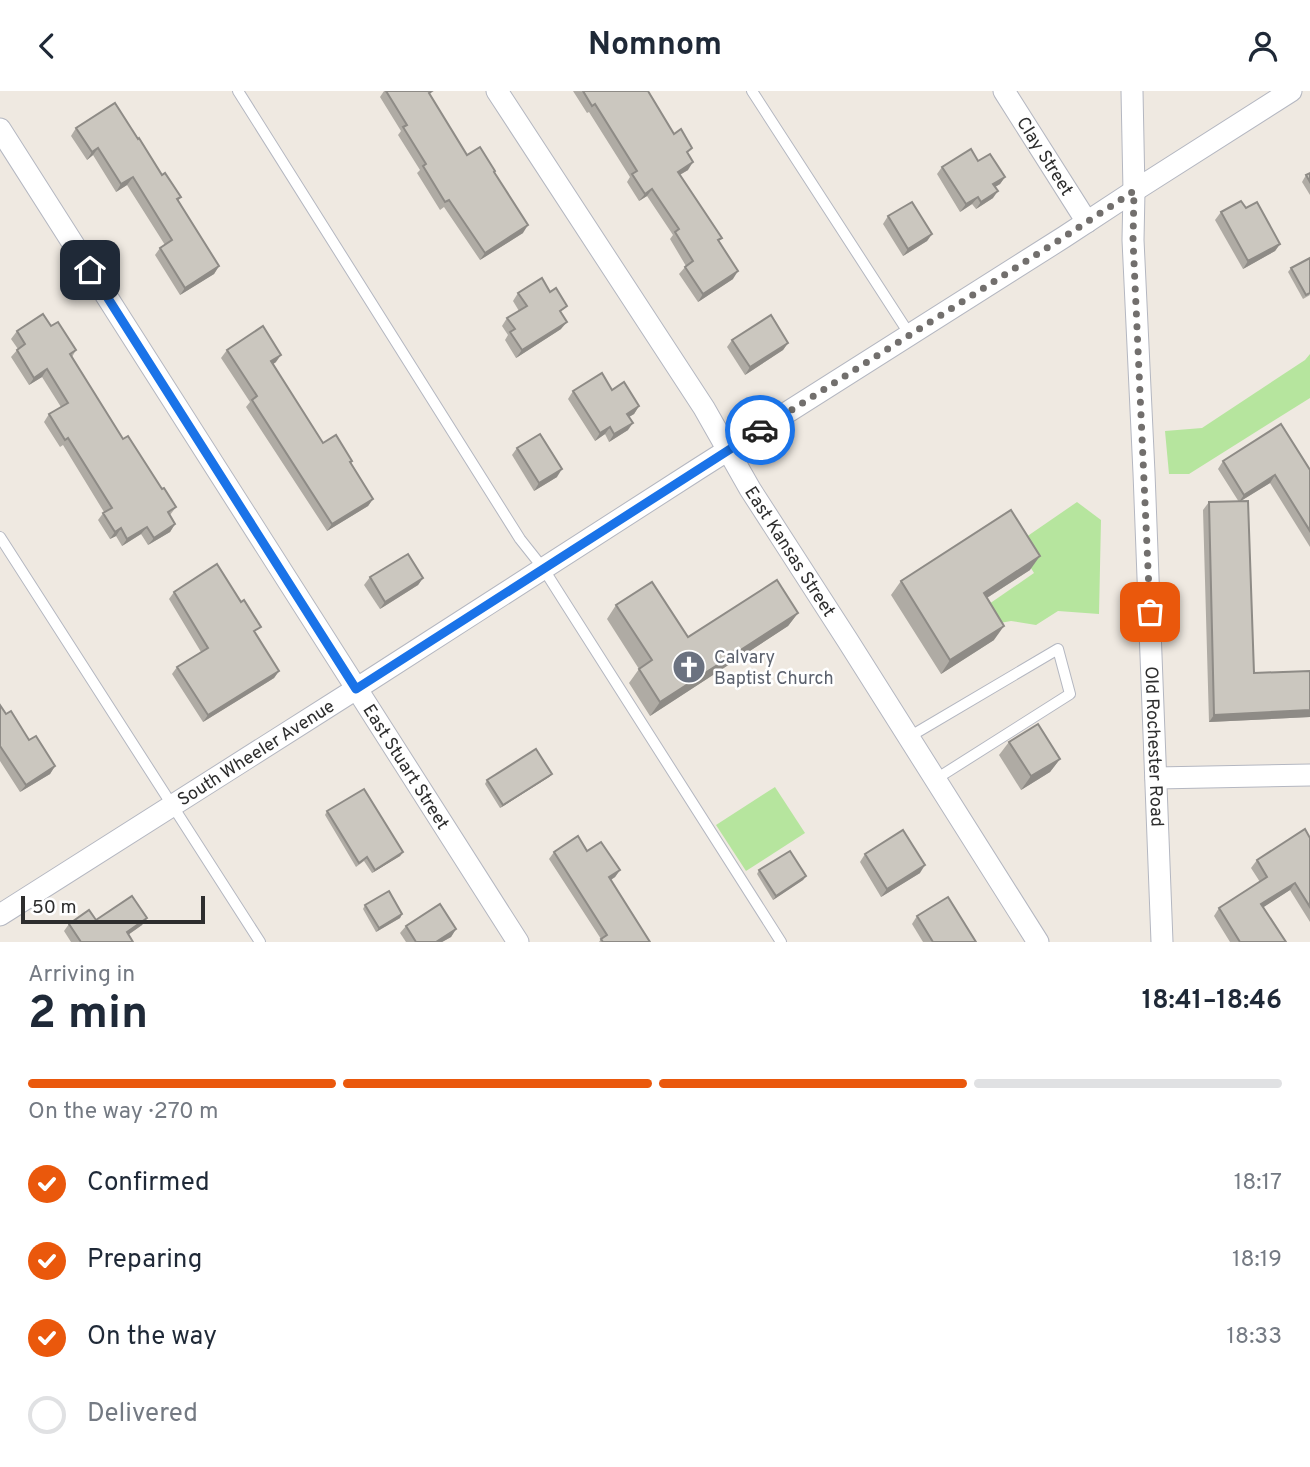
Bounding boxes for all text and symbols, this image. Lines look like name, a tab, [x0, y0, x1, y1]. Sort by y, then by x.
text: Nomnom	[588, 26, 722, 66]
icon: back	[28, 27, 66, 65]
icon: person	[1244, 27, 1282, 65]
street label: Clay Street	[1010, 113, 1078, 201]
pin	[60, 240, 120, 300]
icon: home	[71, 251, 109, 289]
courier	[725, 395, 795, 465]
icon: car	[741, 411, 779, 449]
street label: East Kansas Street	[738, 483, 840, 622]
pin	[1120, 582, 1180, 642]
icon: bag	[1131, 593, 1169, 631]
place label: Calvary Baptist Church	[714, 647, 834, 691]
church icon: Calvary Baptist Church	[670, 648, 708, 686]
street label: Old Rochester Road	[1138, 666, 1168, 827]
street label: South Wheeler Avenue	[174, 695, 339, 812]
street label: East Stuart Street	[356, 700, 453, 834]
scale bar	[21, 893, 205, 925]
text: 50 m	[32, 896, 77, 920]
text: Arriving in	[28, 961, 135, 990]
text: 18:41–18:46	[1142, 985, 1282, 1018]
text: 2 min	[28, 986, 148, 1045]
text: On the way · 270 m	[28, 1098, 219, 1127]
icon: check	[28, 1165, 66, 1203]
text: Confirmed	[87, 1167, 210, 1200]
text: 18:17	[1234, 1169, 1282, 1198]
icon: check	[28, 1242, 66, 1280]
text: Preparing	[87, 1244, 202, 1277]
text: 18:19	[1232, 1246, 1282, 1275]
icon: check	[28, 1319, 66, 1357]
text: On the way	[87, 1321, 217, 1354]
text: 18:33	[1227, 1323, 1282, 1352]
text: Delivered	[87, 1398, 198, 1431]

